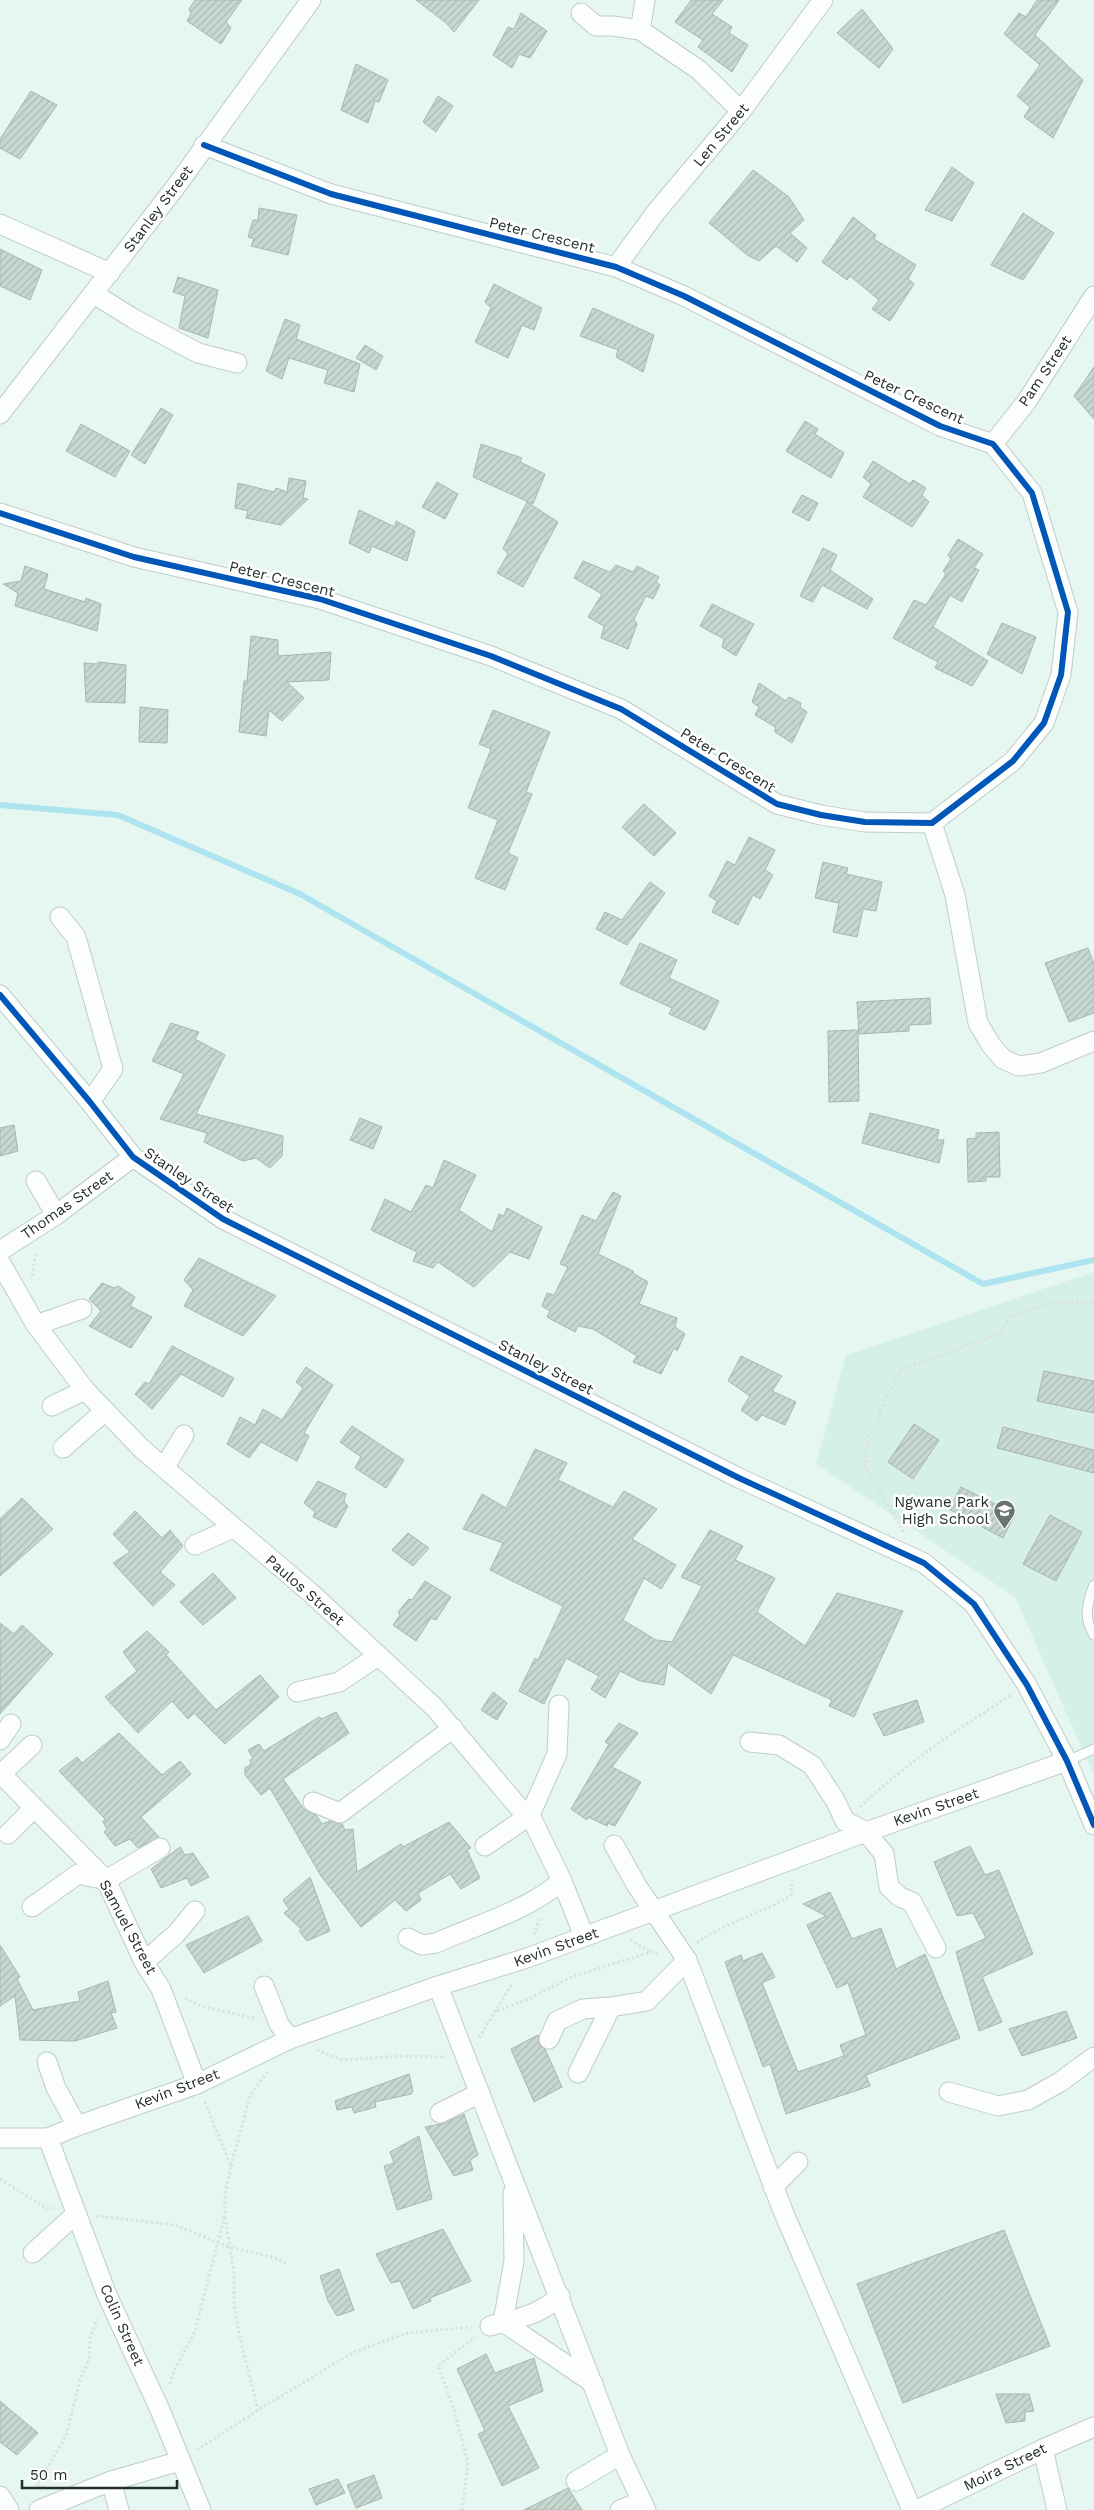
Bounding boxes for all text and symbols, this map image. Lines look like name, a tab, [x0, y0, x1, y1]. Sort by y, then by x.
street label: Len Street	[689, 99, 753, 170]
street label: Stanley Street	[119, 161, 197, 256]
street label: Peter Crescent	[487, 213, 598, 257]
street label: Pam Street	[1015, 331, 1076, 410]
street label: Peter Crescent	[861, 366, 968, 428]
street label: Peter Crescent	[227, 557, 338, 601]
street label: Peter Crescent	[677, 724, 779, 797]
street label: Stanley Street	[141, 1143, 238, 1217]
street label: Thomas Street	[18, 1166, 117, 1243]
street label: Stanley Street	[495, 1335, 597, 1399]
place label: Ngwane Park High School	[894, 1493, 989, 1528]
school or university icon: Ngwane Park High School	[993, 1499, 1017, 1530]
street label: Paulos Street	[262, 1551, 349, 1630]
street label: Kevin Street	[891, 1784, 982, 1830]
street label: Samuel Street	[96, 1877, 161, 1978]
street label: Kevin Street	[511, 1923, 602, 1971]
street label: Kevin Street	[132, 2064, 222, 2113]
street label: Colin Street	[96, 2281, 148, 2369]
street label: Moira Street	[961, 2439, 1050, 2495]
scale bar	[22, 2458, 178, 2490]
text: 50 m	[30, 2466, 67, 2484]

